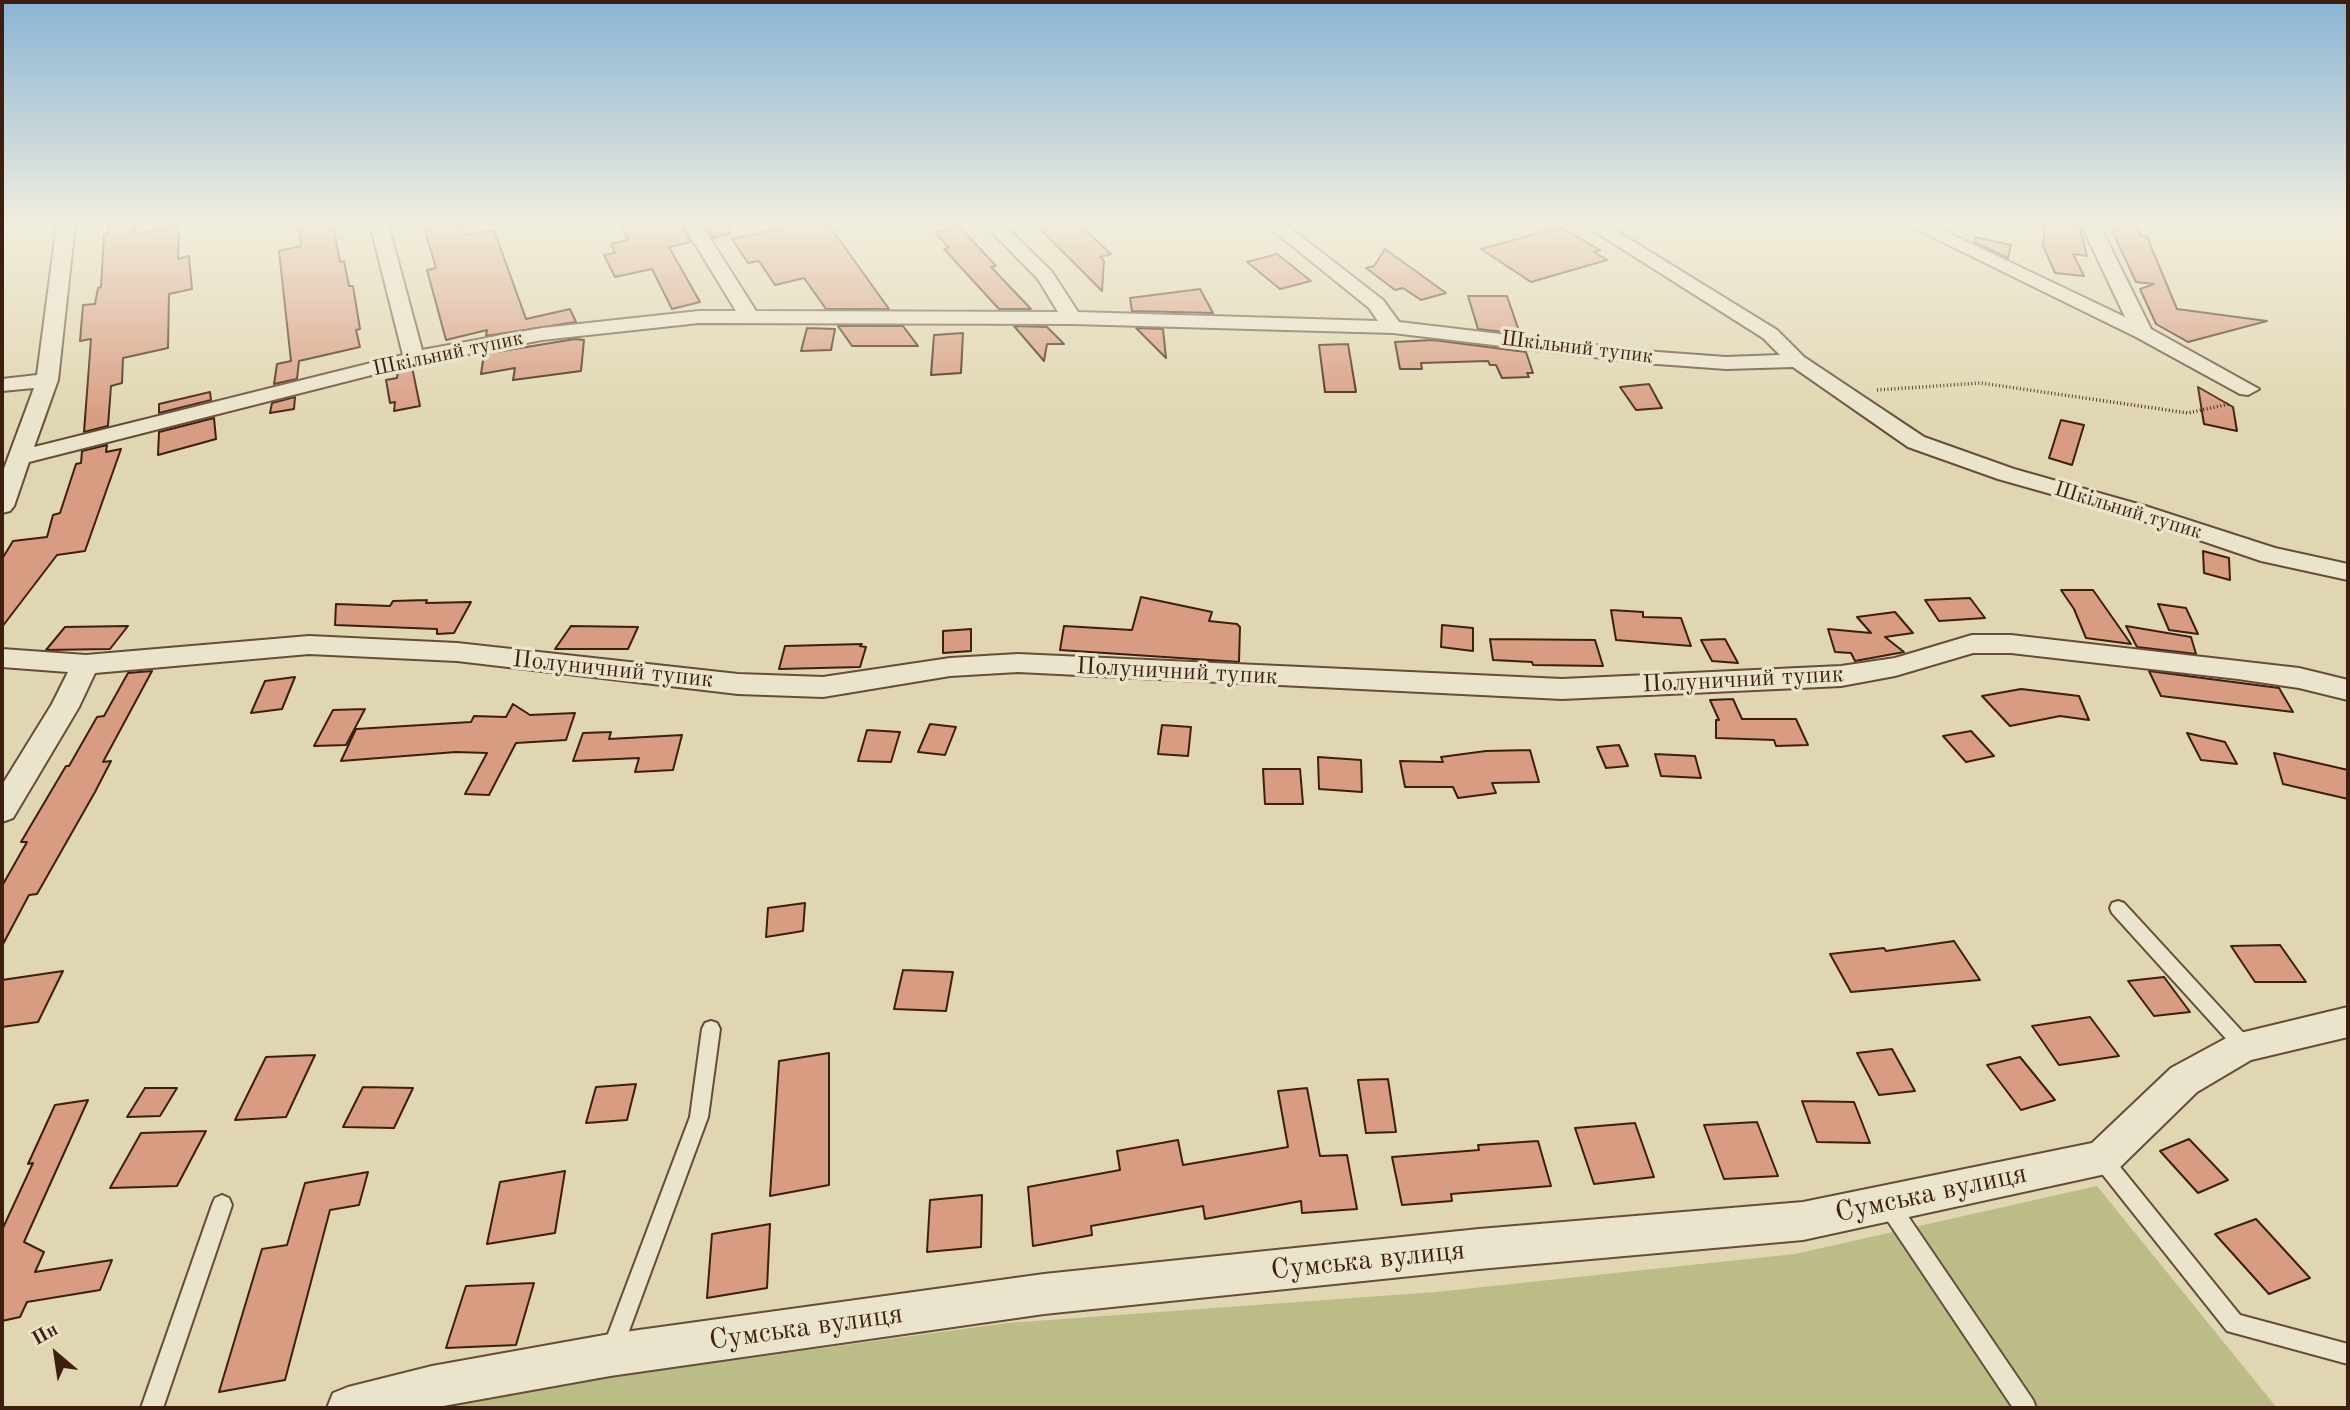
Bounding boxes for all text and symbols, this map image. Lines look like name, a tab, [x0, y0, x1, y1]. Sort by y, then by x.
street label: Шкільний тупик	[371, 326, 525, 382]
street label: Шкільний тупик	[1500, 326, 1654, 370]
street label: Шкільний тупик	[2051, 477, 2205, 545]
street label: Полуничний тупик	[511, 645, 715, 695]
street label: Полуничний тупик	[1076, 652, 1278, 692]
street label: Полуничний тупик	[1642, 660, 1844, 700]
street label: Сумська вулиця	[1832, 1157, 2030, 1231]
street label: Сумська вулиця	[1269, 1234, 1467, 1288]
street label: Сумська вулиця	[707, 1298, 905, 1358]
north arrow	[21, 1319, 91, 1389]
text: Пн	[30, 1321, 62, 1350]

